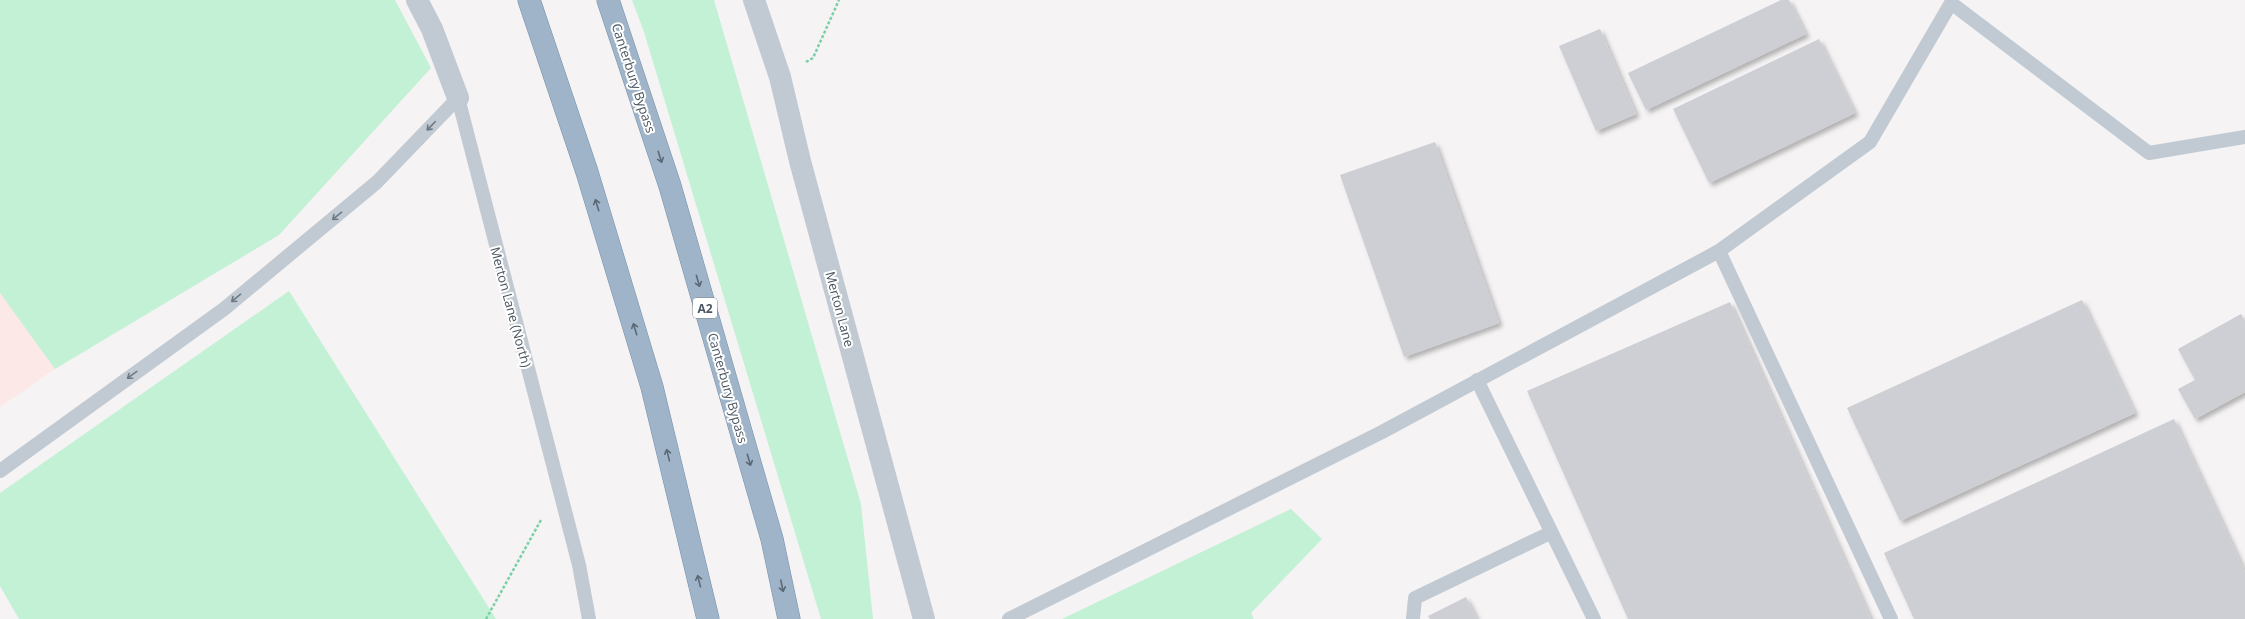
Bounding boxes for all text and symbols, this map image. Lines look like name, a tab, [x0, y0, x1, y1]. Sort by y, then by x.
street label: Canterbury Bypass	[608, 21, 660, 135]
one-way arrow	[426, 121, 436, 131]
one-way arrow	[657, 150, 665, 162]
one-way arrow	[593, 199, 600, 212]
one-way arrow	[331, 211, 342, 220]
street label: Merton Lane (North)	[486, 245, 536, 369]
street label: Merton Lane	[821, 269, 859, 349]
one-way arrow	[695, 274, 702, 287]
one-way arrow	[231, 294, 242, 303]
road number: A2	[693, 298, 717, 318]
one-way arrow	[631, 323, 638, 336]
street label: Canterbury Bypass	[704, 331, 752, 445]
one-way arrow	[126, 371, 137, 380]
one-way arrow	[664, 449, 672, 462]
one-way arrow	[746, 453, 753, 466]
one-way arrow	[695, 575, 702, 588]
one-way arrow	[778, 579, 786, 592]

